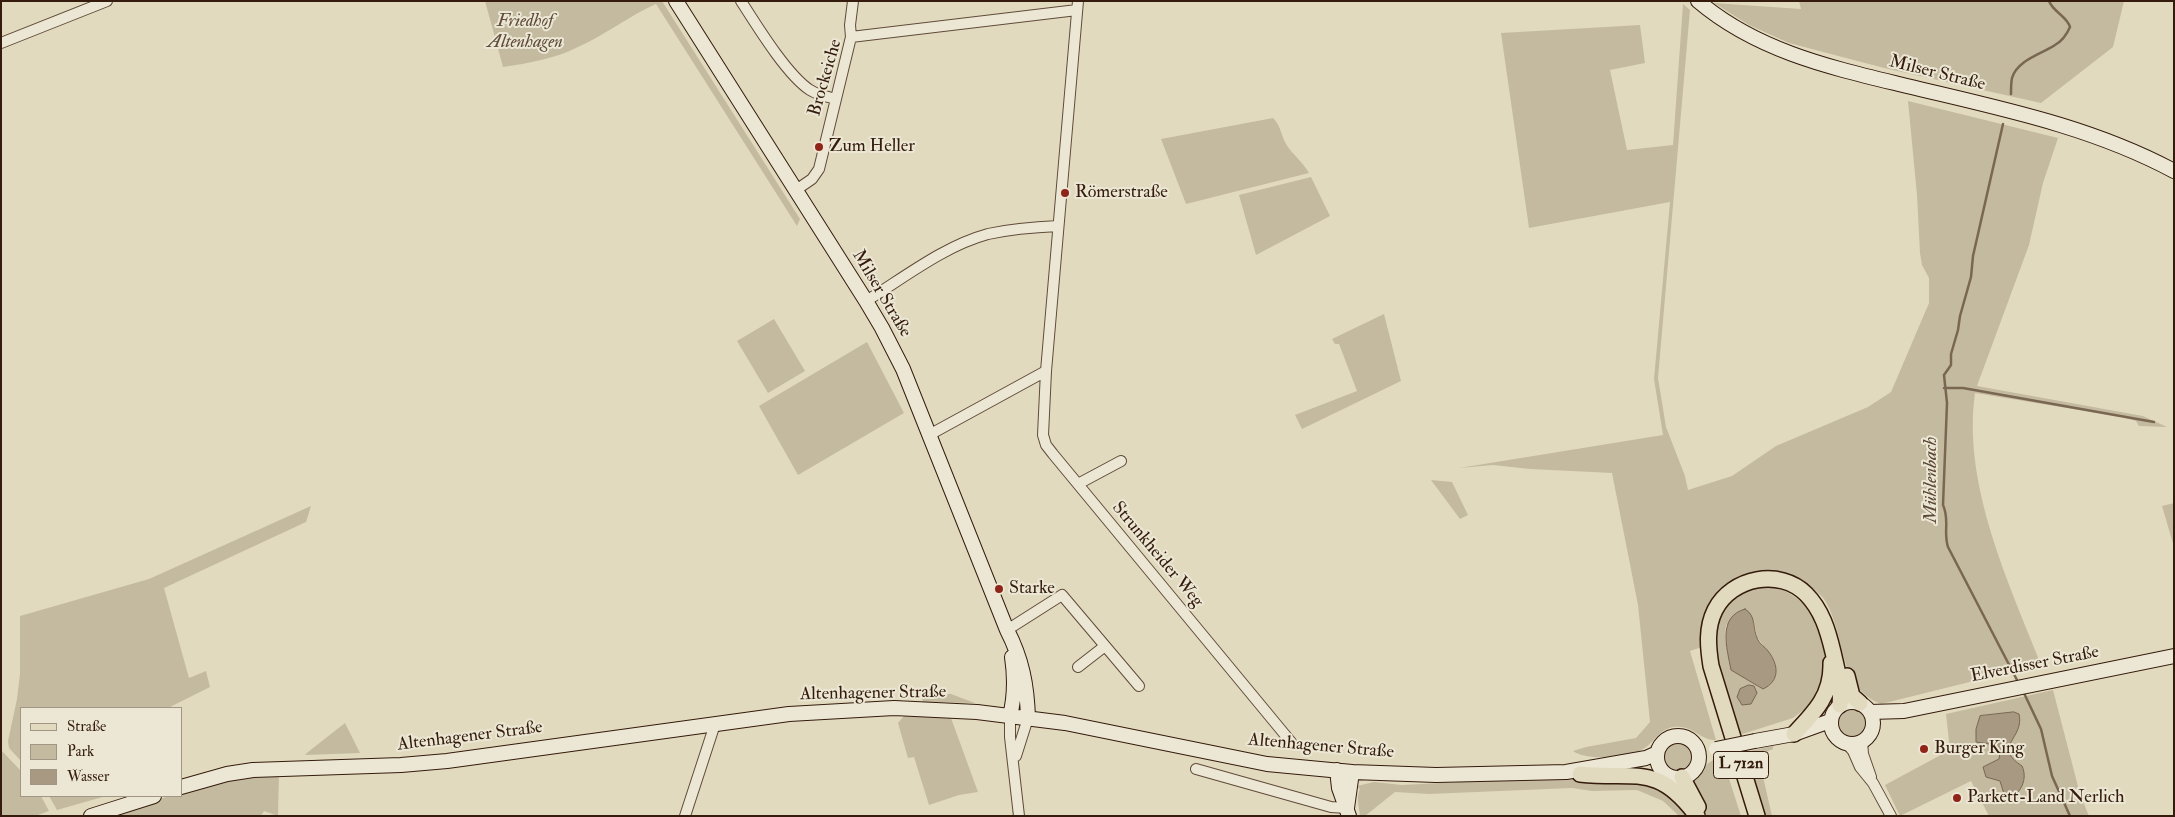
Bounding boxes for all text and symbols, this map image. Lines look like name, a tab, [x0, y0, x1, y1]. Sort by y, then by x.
park label: Friedhof Altenhagen	[487, 11, 563, 54]
street label: Brockeiche	[805, 37, 847, 119]
street label: Milser Straße	[1887, 52, 1987, 96]
place label: Zum Heller	[829, 136, 915, 158]
marker: Zum Heller	[813, 141, 825, 153]
place label: Römerstraße	[1075, 182, 1168, 204]
marker: Römerstraße	[1059, 187, 1071, 199]
street label: Milser Straße	[846, 246, 916, 342]
water label: Mühlenbach	[1921, 437, 1943, 523]
street label: Strunkheider Weg	[1107, 498, 1207, 612]
place label: Starke	[1009, 578, 1055, 600]
marker: Starke	[993, 583, 1005, 595]
street label: Elverdisser Straße	[1969, 642, 2101, 688]
street label: Altenhagener Straße	[800, 682, 946, 706]
legend	[20, 707, 182, 797]
text: Straße	[67, 717, 106, 736]
street label: Altenhagener Straße	[396, 717, 544, 757]
street label: Altenhagener Straße	[1247, 730, 1395, 764]
place label: Burger King	[1934, 738, 2024, 760]
text: Park	[67, 742, 94, 761]
marker: Burger King	[1918, 743, 1930, 755]
road number: L 712n	[1714, 752, 1768, 778]
text: Wasser	[67, 767, 109, 786]
place label: Parkett-Land Nerlich	[1967, 787, 2125, 809]
marker: Parkett-Land Nerlich	[1951, 792, 1963, 804]

